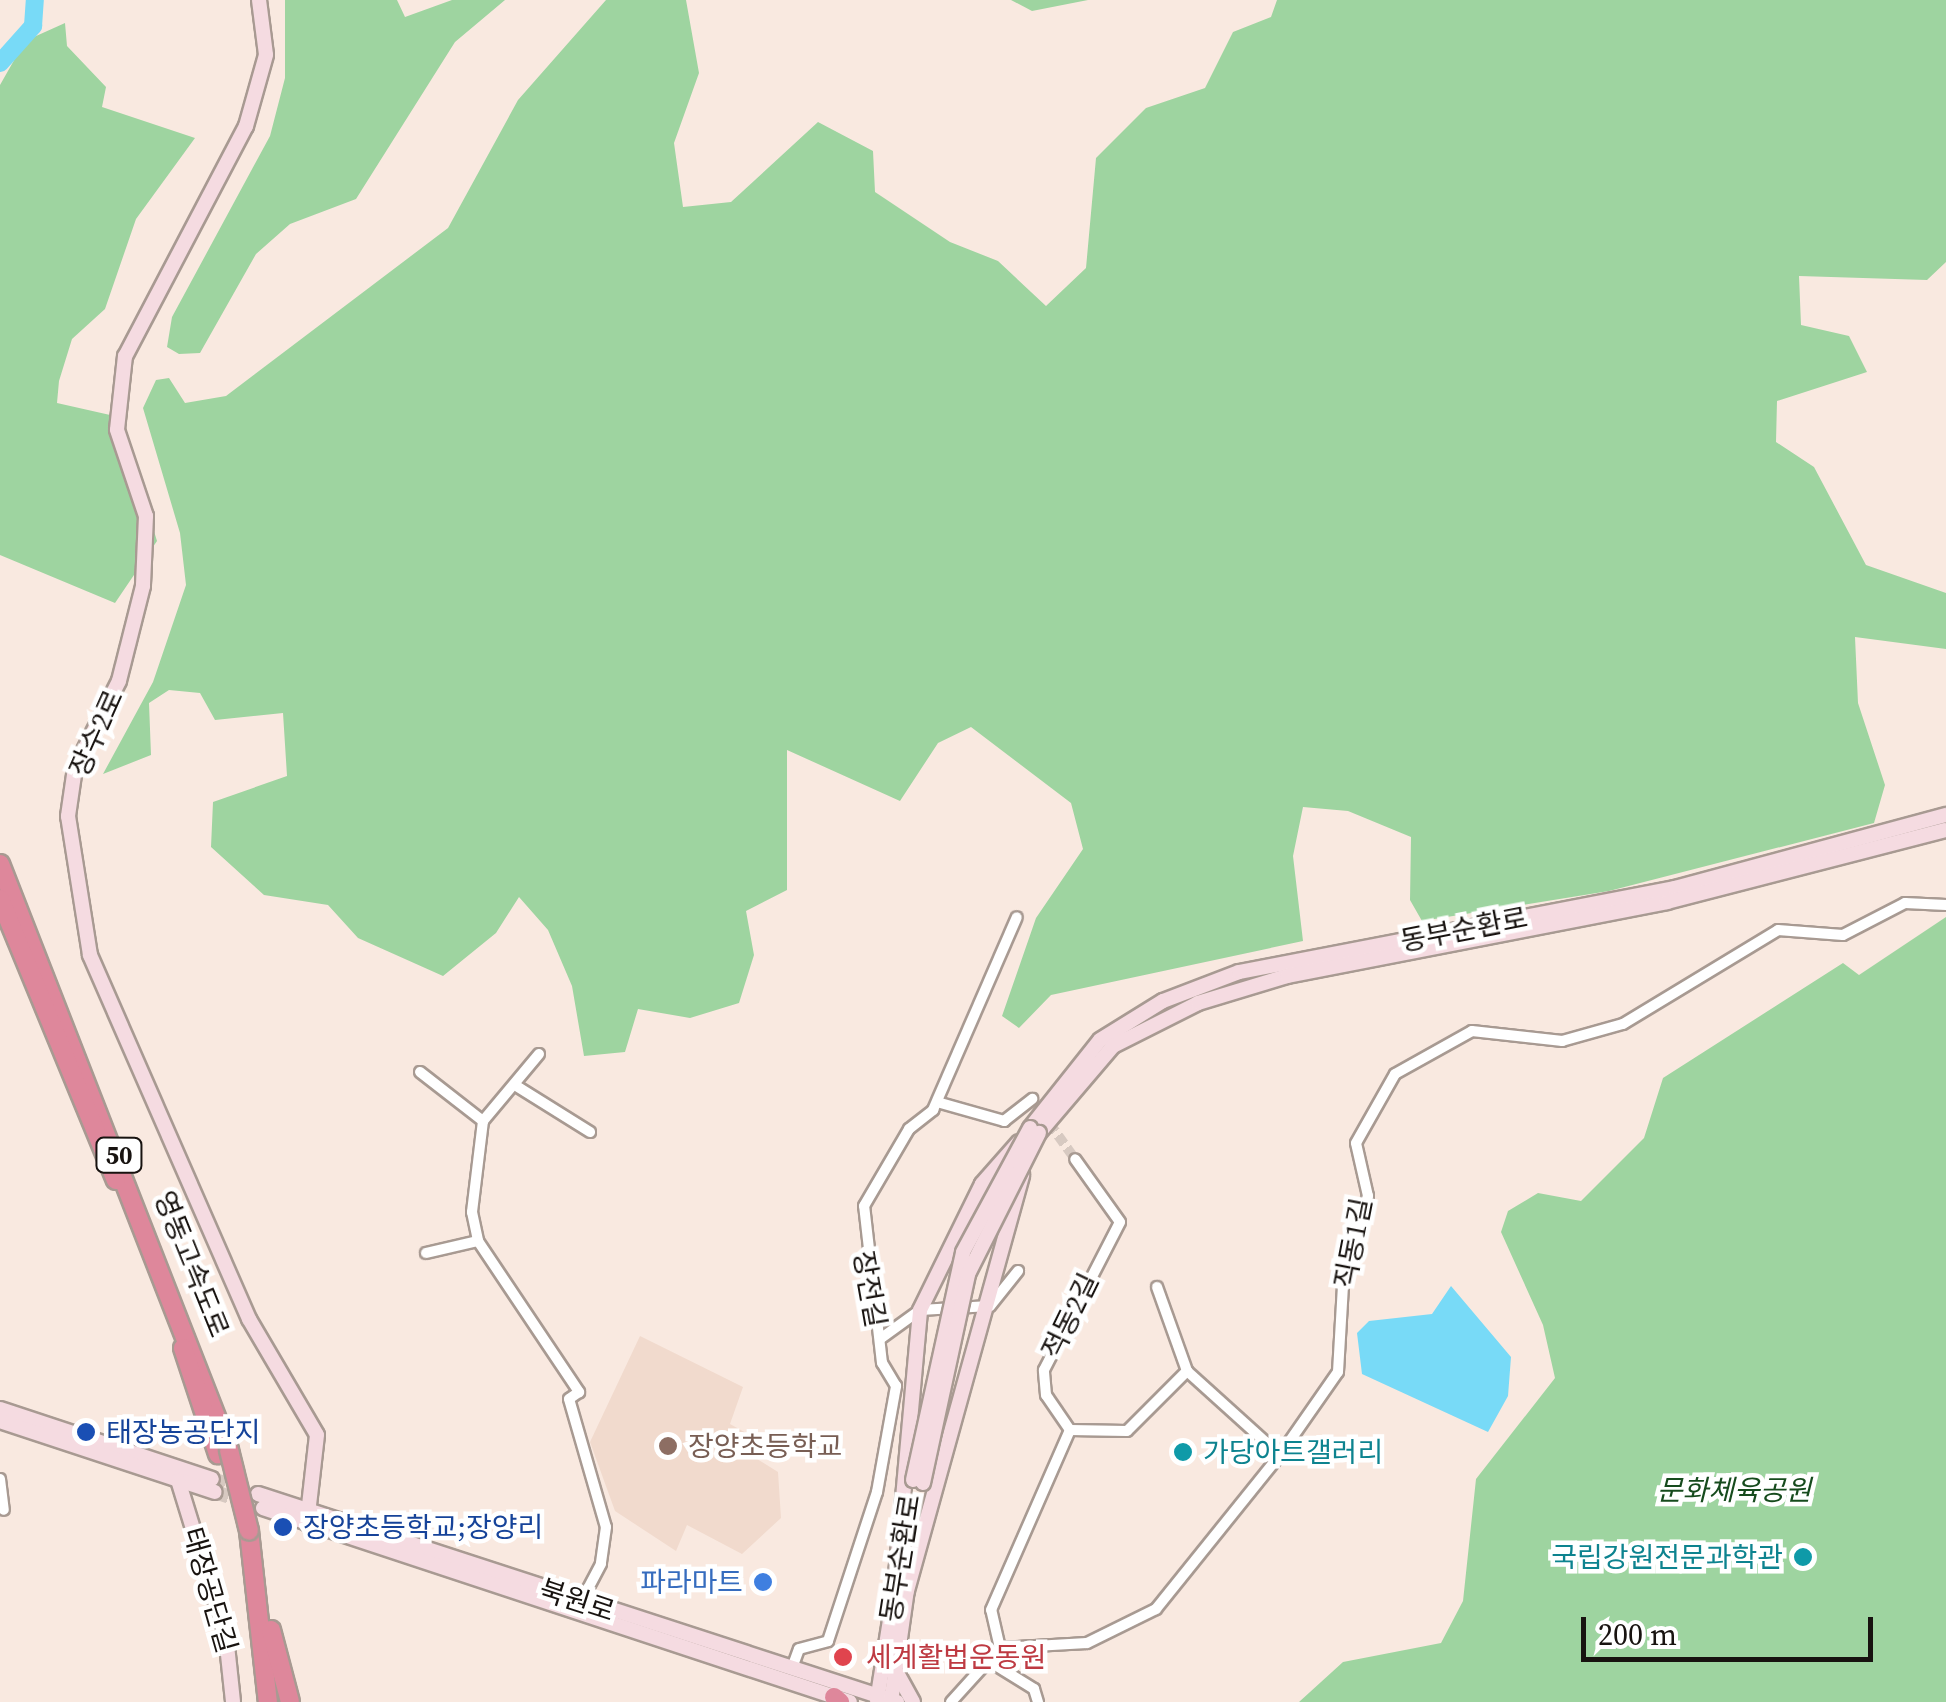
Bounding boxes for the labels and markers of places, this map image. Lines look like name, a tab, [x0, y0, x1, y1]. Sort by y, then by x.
place label: 태장농공단지	[106, 1415, 261, 1449]
marker: 태장농공단지	[75, 1421, 97, 1443]
place label: 장양초등학교	[688, 1429, 843, 1463]
marker: 장양초등학교	[657, 1435, 679, 1457]
place label: 가당아트갤러리	[1203, 1435, 1383, 1469]
marker: 가당아트갤러리	[1172, 1441, 1194, 1463]
place label: 장양초등학교;장양리	[303, 1510, 543, 1544]
marker: 장양초등학교;장양리	[272, 1516, 294, 1538]
place label: 국립강원전문과학관	[1551, 1540, 1783, 1574]
marker: 국립강원전문과학관	[1792, 1546, 1814, 1568]
place label: 파라마트	[640, 1565, 743, 1599]
marker: 파라마트	[752, 1571, 774, 1593]
place label: 세계활법운동원	[866, 1640, 1046, 1674]
marker: 세계활법운동원	[830, 1644, 856, 1670]

